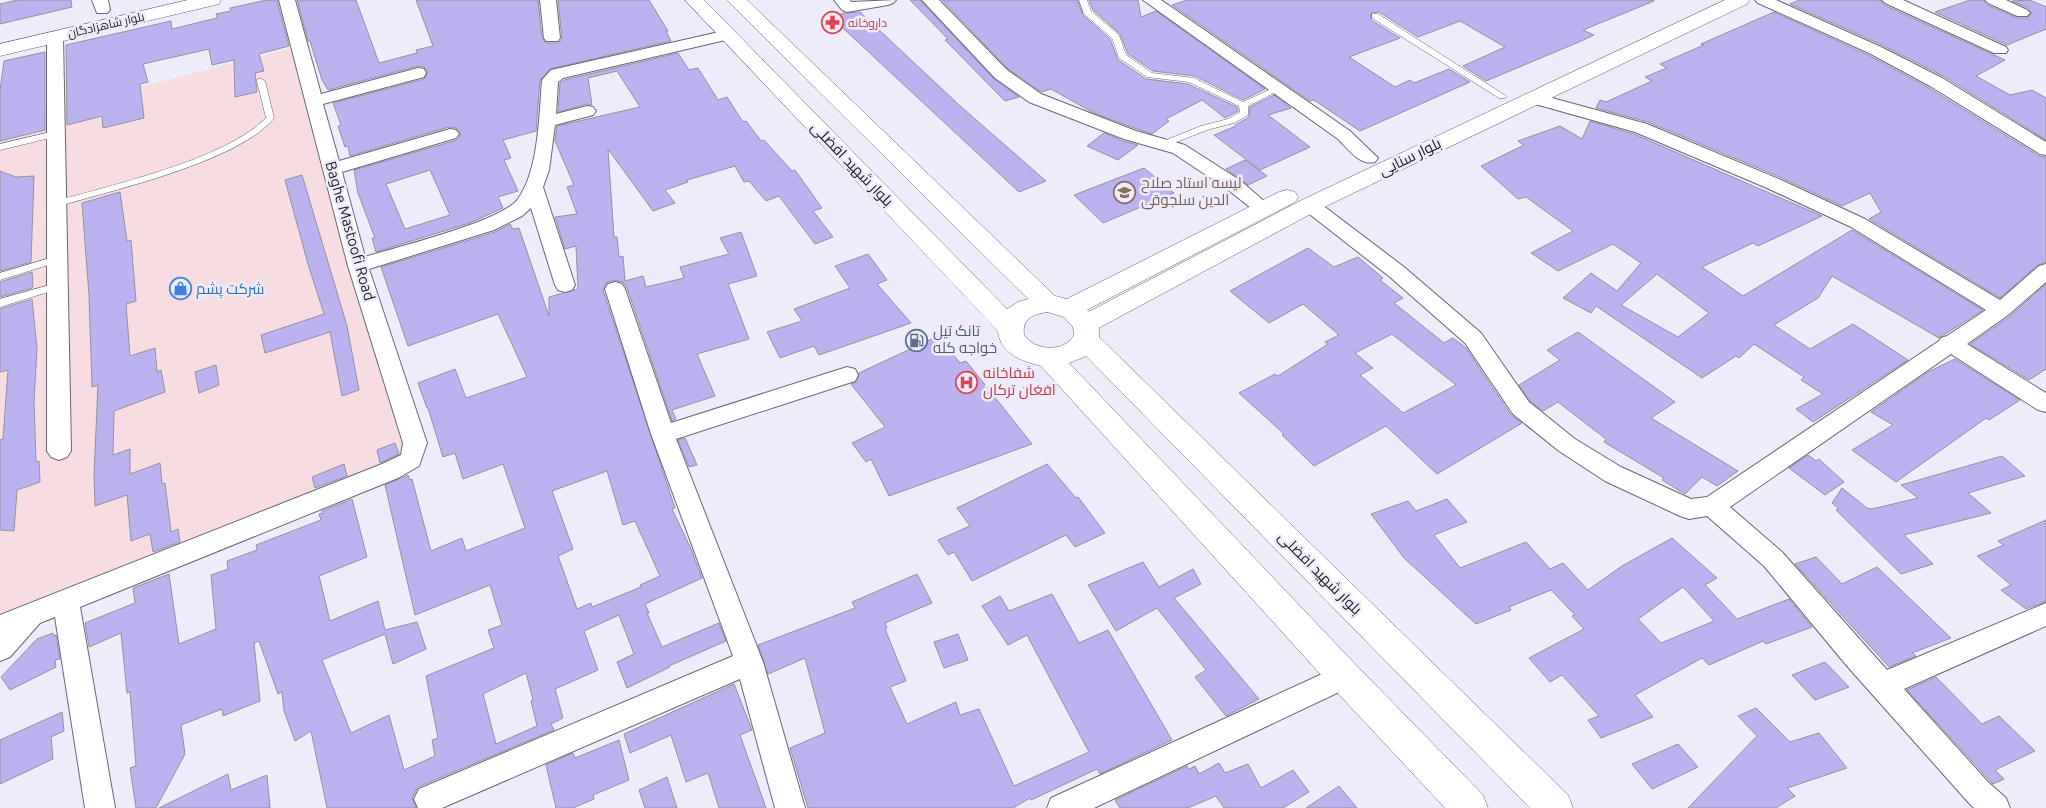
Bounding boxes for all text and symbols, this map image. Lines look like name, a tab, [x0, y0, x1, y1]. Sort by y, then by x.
street label: بلوار شاهزادگان	[66, 9, 146, 41]
pharmacy icon: داروخانه	[820, 11, 844, 35]
place label: داروخانه	[848, 16, 887, 30]
street label: بلوار شهید افضلی	[806, 118, 897, 211]
street label: بلوار سنایی	[1376, 134, 1445, 181]
street label: Baghe Mastoofi Road	[322, 159, 379, 303]
place label: لیسه استاد صلاح الدین سلجوقی	[1141, 174, 1242, 210]
school or university icon: لیسه استاد صلاح الدین سلجوقی	[1113, 180, 1137, 204]
shop icon: شرکت پشم	[168, 277, 192, 301]
place label: شرکت پشم	[196, 280, 265, 299]
place label: تانک تیل خواجه کله	[933, 322, 997, 357]
fuel station icon: تانک تیل خواجه کله	[905, 328, 929, 352]
place label: شفاخانه افغان ترکان	[983, 364, 1056, 400]
hospital icon: شفاخانه افغان ترکان	[955, 370, 979, 394]
street label: بلوار شهید افضلی	[1274, 528, 1365, 619]

